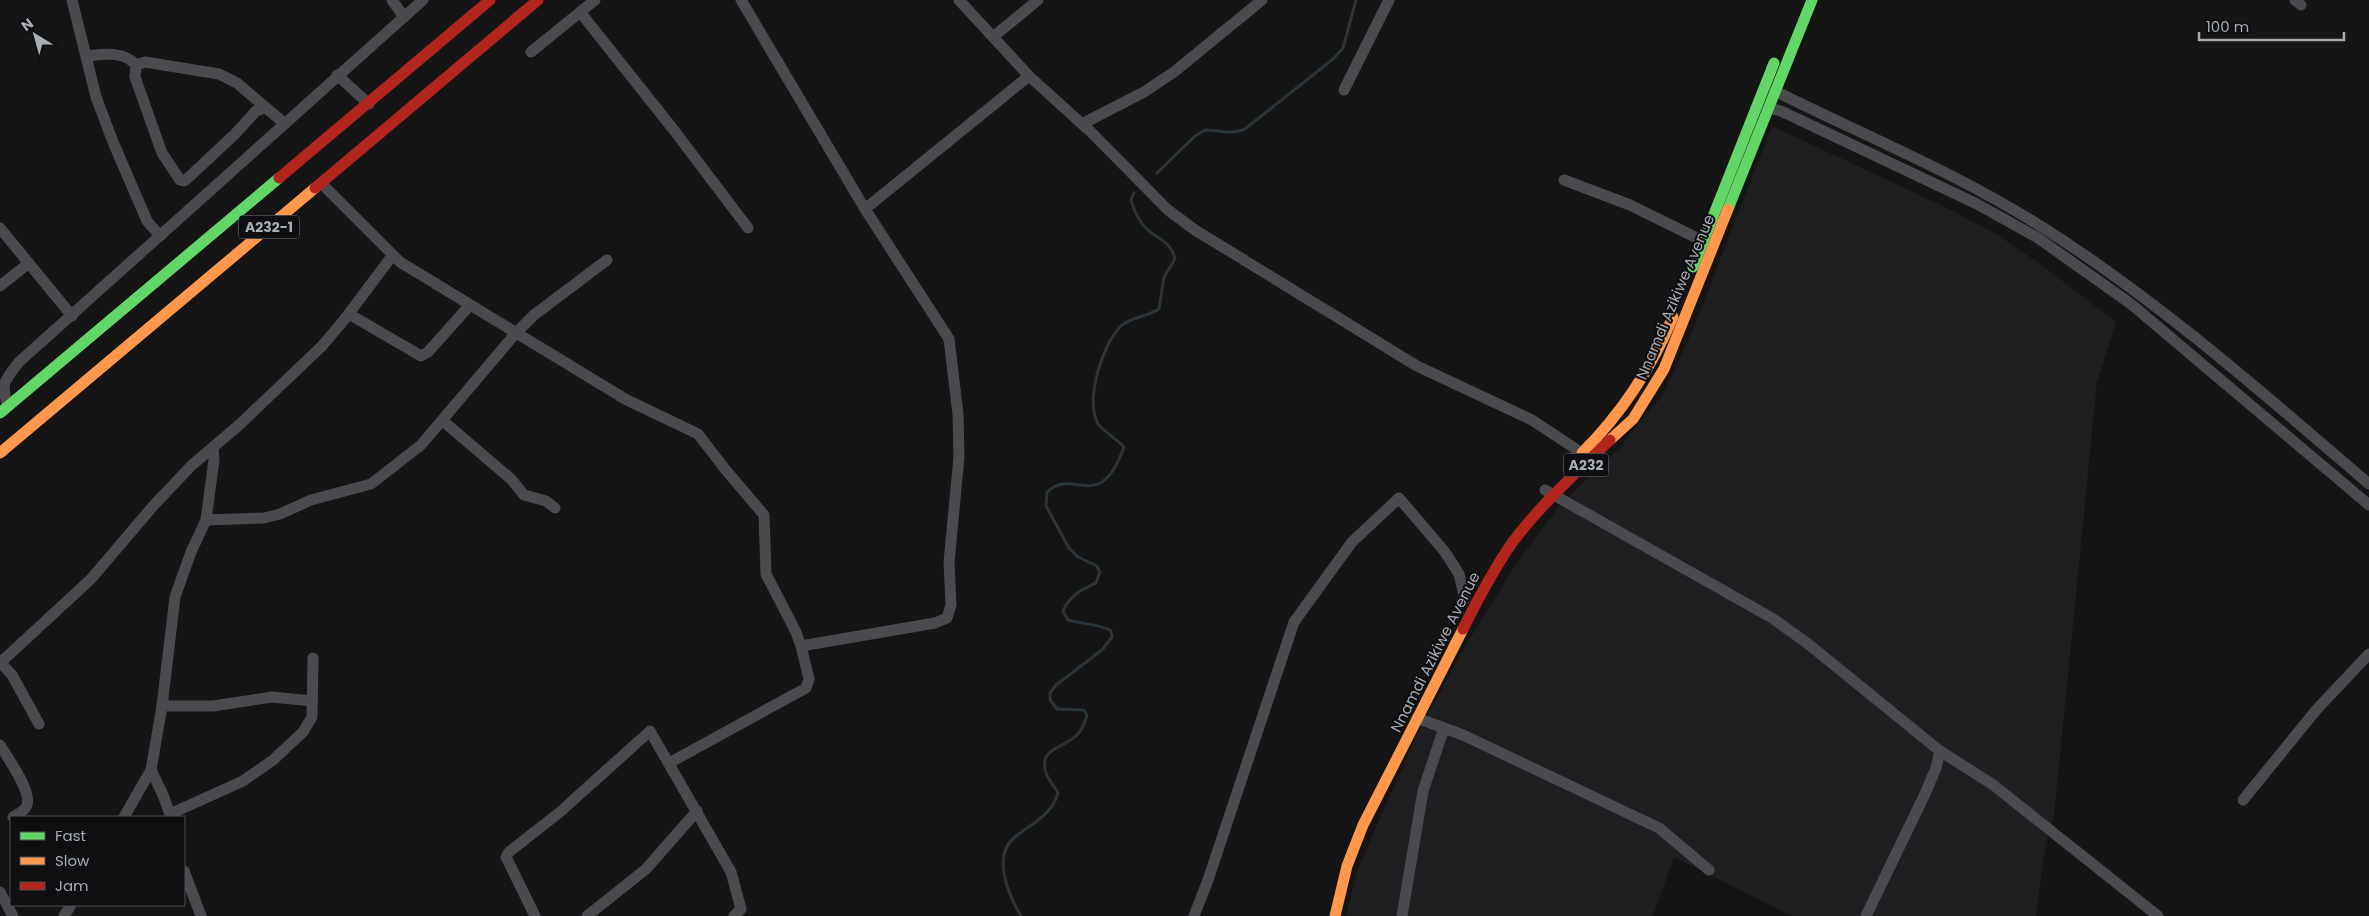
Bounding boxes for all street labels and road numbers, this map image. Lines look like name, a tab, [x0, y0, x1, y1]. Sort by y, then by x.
street label: Nnamdi Azikiwe Avenue	[1631, 211, 1719, 383]
road number: A232-1	[239, 216, 299, 238]
road number: A232	[1564, 454, 1608, 476]
street label: Nnamdi Azikiwe Avenue	[1385, 568, 1485, 736]

